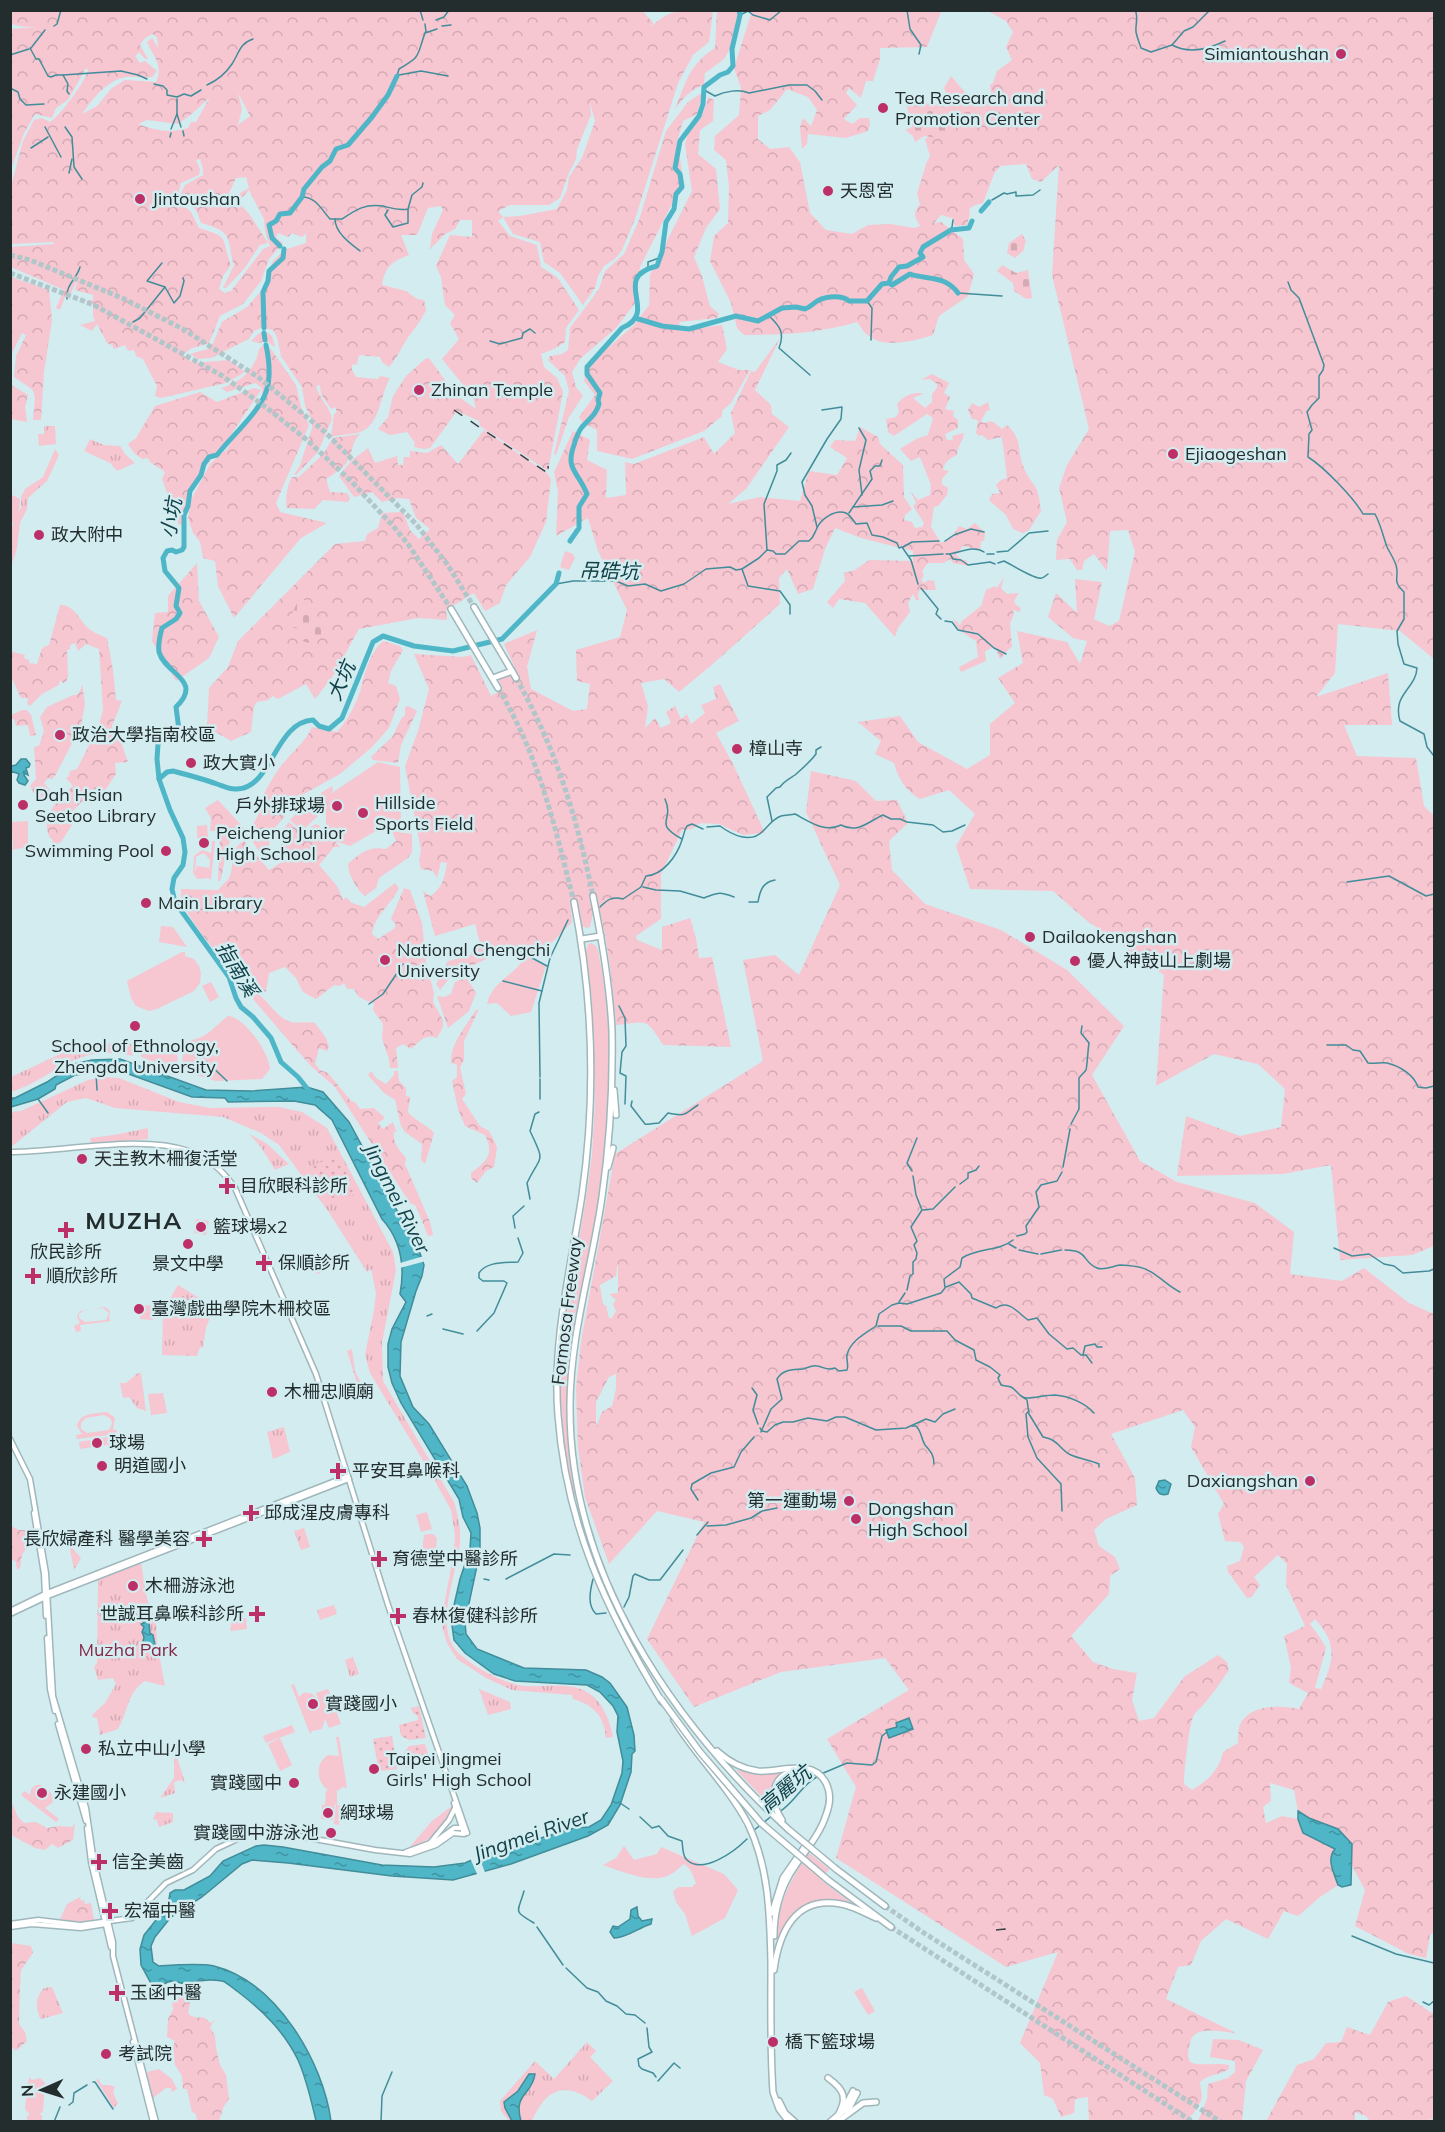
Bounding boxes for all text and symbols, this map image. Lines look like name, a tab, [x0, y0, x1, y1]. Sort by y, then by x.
place label: Simiantoushan	[1204, 42, 1329, 65]
marker: Simiantoushan	[1334, 47, 1348, 61]
place label: Tea Research and Promotion Center	[895, 86, 1044, 130]
marker: Tea Research and Promotion Center	[876, 101, 890, 115]
place label: 天恩宮	[840, 179, 894, 202]
marker: 天恩宮	[821, 184, 835, 198]
place label: Jintoushan	[152, 187, 240, 210]
marker: Jintoushan	[133, 192, 147, 206]
place label: Zhinan Temple	[431, 378, 553, 401]
marker: Zhinan Temple	[412, 383, 426, 397]
place label: Ejiaogeshan	[1185, 442, 1287, 465]
marker: Ejiaogeshan	[1166, 447, 1180, 461]
water label: 小坑	[155, 493, 187, 540]
place label: 政大附中	[51, 523, 123, 546]
marker: 政大附中	[32, 528, 46, 542]
water label: 吊硞坑	[579, 557, 642, 584]
water label: 大坑	[321, 655, 361, 704]
place label: 政治大學指南校區	[72, 723, 216, 746]
marker: 政治大學指南校區	[53, 728, 67, 742]
place label: 樟山寺	[749, 737, 803, 760]
marker: 樟山寺	[730, 742, 744, 756]
place label: 政大實小	[203, 751, 275, 774]
marker: 政大實小	[184, 756, 198, 770]
place label: Dah Hsian Seetoo Library	[35, 783, 156, 827]
place label: Hillside Sports Field	[375, 791, 474, 835]
place label: 戶外排球場	[235, 794, 325, 817]
marker: Dah Hsian Seetoo Library	[16, 798, 30, 812]
marker: 戶外排球場	[330, 799, 344, 813]
marker: Hillside Sports Field	[356, 806, 370, 820]
place label: Peicheng Junior High School	[216, 821, 345, 865]
marker: Peicheng Junior High School	[197, 836, 211, 850]
place label: Swimming Pool	[25, 839, 154, 862]
marker: Swimming Pool	[159, 844, 173, 858]
place label: Main Library	[158, 891, 263, 914]
marker: Main Library	[139, 896, 153, 910]
place label: Dailaokengshan	[1042, 925, 1177, 948]
marker: Dailaokengshan	[1023, 930, 1037, 944]
water label: 指南溪	[211, 937, 265, 1003]
place label: National Chengchi University	[397, 938, 550, 982]
place label: 優人神鼓山上劇場	[1087, 949, 1231, 972]
marker: National Chengchi University	[378, 953, 392, 967]
marker: 優人神鼓山上劇場	[1068, 954, 1082, 968]
marker: School of Ethnology, Zhengda University	[128, 1019, 142, 1033]
place label: School of Ethnology, Zhengda University	[51, 1034, 219, 1078]
water label: Jingmei River	[358, 1137, 436, 1258]
place label: 天主教木柵復活堂	[94, 1147, 238, 1170]
marker: 天主教木柵復活堂	[75, 1152, 89, 1166]
place label: 目欣眼科診所	[240, 1174, 348, 1197]
marker: 目欣眼科診所	[218, 1177, 236, 1195]
district label: MUZHA	[85, 1205, 183, 1235]
place label: 籃球場x2	[213, 1215, 287, 1238]
marker: 籃球場x2	[194, 1220, 208, 1234]
marker: 欣民診所	[57, 1221, 75, 1239]
street label: Formosa Freeway	[546, 1235, 587, 1386]
marker: 景文中學	[181, 1237, 195, 1251]
place label: 欣民診所	[30, 1240, 102, 1263]
place label: 保順診所	[278, 1251, 350, 1274]
place label: 景文中學	[152, 1252, 224, 1275]
marker: 保順診所	[255, 1254, 273, 1272]
place label: 順欣診所	[46, 1264, 118, 1287]
marker: 順欣診所	[24, 1267, 42, 1285]
place label: 臺灣戲曲學院木柵校區	[151, 1297, 331, 1320]
marker: 臺灣戲曲學院木柵校區	[132, 1302, 146, 1316]
place label: 木柵忠順廟	[284, 1380, 374, 1403]
marker: 木柵忠順廟	[265, 1385, 279, 1399]
place label: 球場	[109, 1431, 145, 1454]
marker: 球場	[90, 1436, 104, 1450]
place label: 明道國小	[114, 1454, 186, 1477]
marker: 明道國小	[95, 1459, 109, 1473]
place label: 平安耳鼻喉科	[352, 1459, 460, 1482]
marker: 平安耳鼻喉科	[329, 1462, 347, 1480]
place label: Daxiangshan	[1187, 1469, 1298, 1492]
marker: Daxiangshan	[1303, 1474, 1317, 1488]
place label: 第一運動場	[747, 1489, 837, 1512]
marker: 第一運動場	[842, 1494, 856, 1508]
place label: Dongshan High School	[868, 1497, 968, 1541]
place label: 邱成湦皮膚專科	[264, 1501, 390, 1524]
marker: 邱成湦皮膚專科	[242, 1504, 260, 1522]
marker: Dongshan High School	[849, 1512, 863, 1526]
place label: 長欣婦產科 醫學美容	[23, 1527, 190, 1550]
marker: 長欣婦產科 醫學美容	[195, 1530, 213, 1548]
place label: 育德堂中醫診所	[392, 1547, 518, 1570]
marker: 育德堂中醫診所	[370, 1550, 388, 1568]
place label: 木柵游泳池	[145, 1574, 235, 1597]
marker: 木柵游泳池	[126, 1579, 140, 1593]
place label: 世誠耳鼻喉科診所	[100, 1602, 244, 1625]
place label: 春林復健科診所	[412, 1604, 538, 1627]
marker: 世誠耳鼻喉科診所	[248, 1605, 266, 1623]
marker: 春林復健科診所	[389, 1607, 407, 1625]
park label: Muzha Park	[78, 1638, 178, 1661]
place label: 實踐國小	[325, 1692, 397, 1715]
marker: 實踐國小	[306, 1697, 320, 1711]
place label: 私立中山小學	[98, 1737, 206, 1760]
marker: 私立中山小學	[79, 1742, 93, 1756]
place label: Taipei Jingmei Girls' High School	[386, 1747, 532, 1791]
water label: 高麗坑	[754, 1758, 818, 1817]
marker: Taipei Jingmei Girls' High School	[367, 1762, 381, 1776]
place label: 實踐國中	[210, 1771, 282, 1794]
marker: 實踐國中	[287, 1776, 301, 1790]
place label: 永建國小	[54, 1781, 126, 1804]
marker: 永建國小	[35, 1786, 49, 1800]
place label: 網球場	[340, 1801, 394, 1824]
water label: Jingmei River	[468, 1803, 593, 1867]
marker: 網球場	[321, 1806, 335, 1820]
place label: 實踐國中游泳池	[193, 1821, 319, 1844]
marker: 實踐國中游泳池	[324, 1826, 338, 1840]
place label: 信全美齒	[112, 1850, 184, 1873]
marker: 信全美齒	[90, 1853, 108, 1871]
place label: 宏福中醫	[124, 1899, 196, 1922]
marker: 宏福中醫	[101, 1902, 119, 1920]
place label: 玉函中醫	[130, 1981, 202, 2004]
marker: 玉函中醫	[108, 1984, 126, 2002]
place label: 橋下籃球場	[785, 2030, 875, 2053]
marker: 橋下籃球場	[766, 2035, 780, 2049]
place label: 考試院	[118, 2042, 172, 2065]
marker: 考試院	[99, 2047, 113, 2061]
north arrow	[12, 2060, 72, 2120]
text: N	[17, 2084, 37, 2097]

